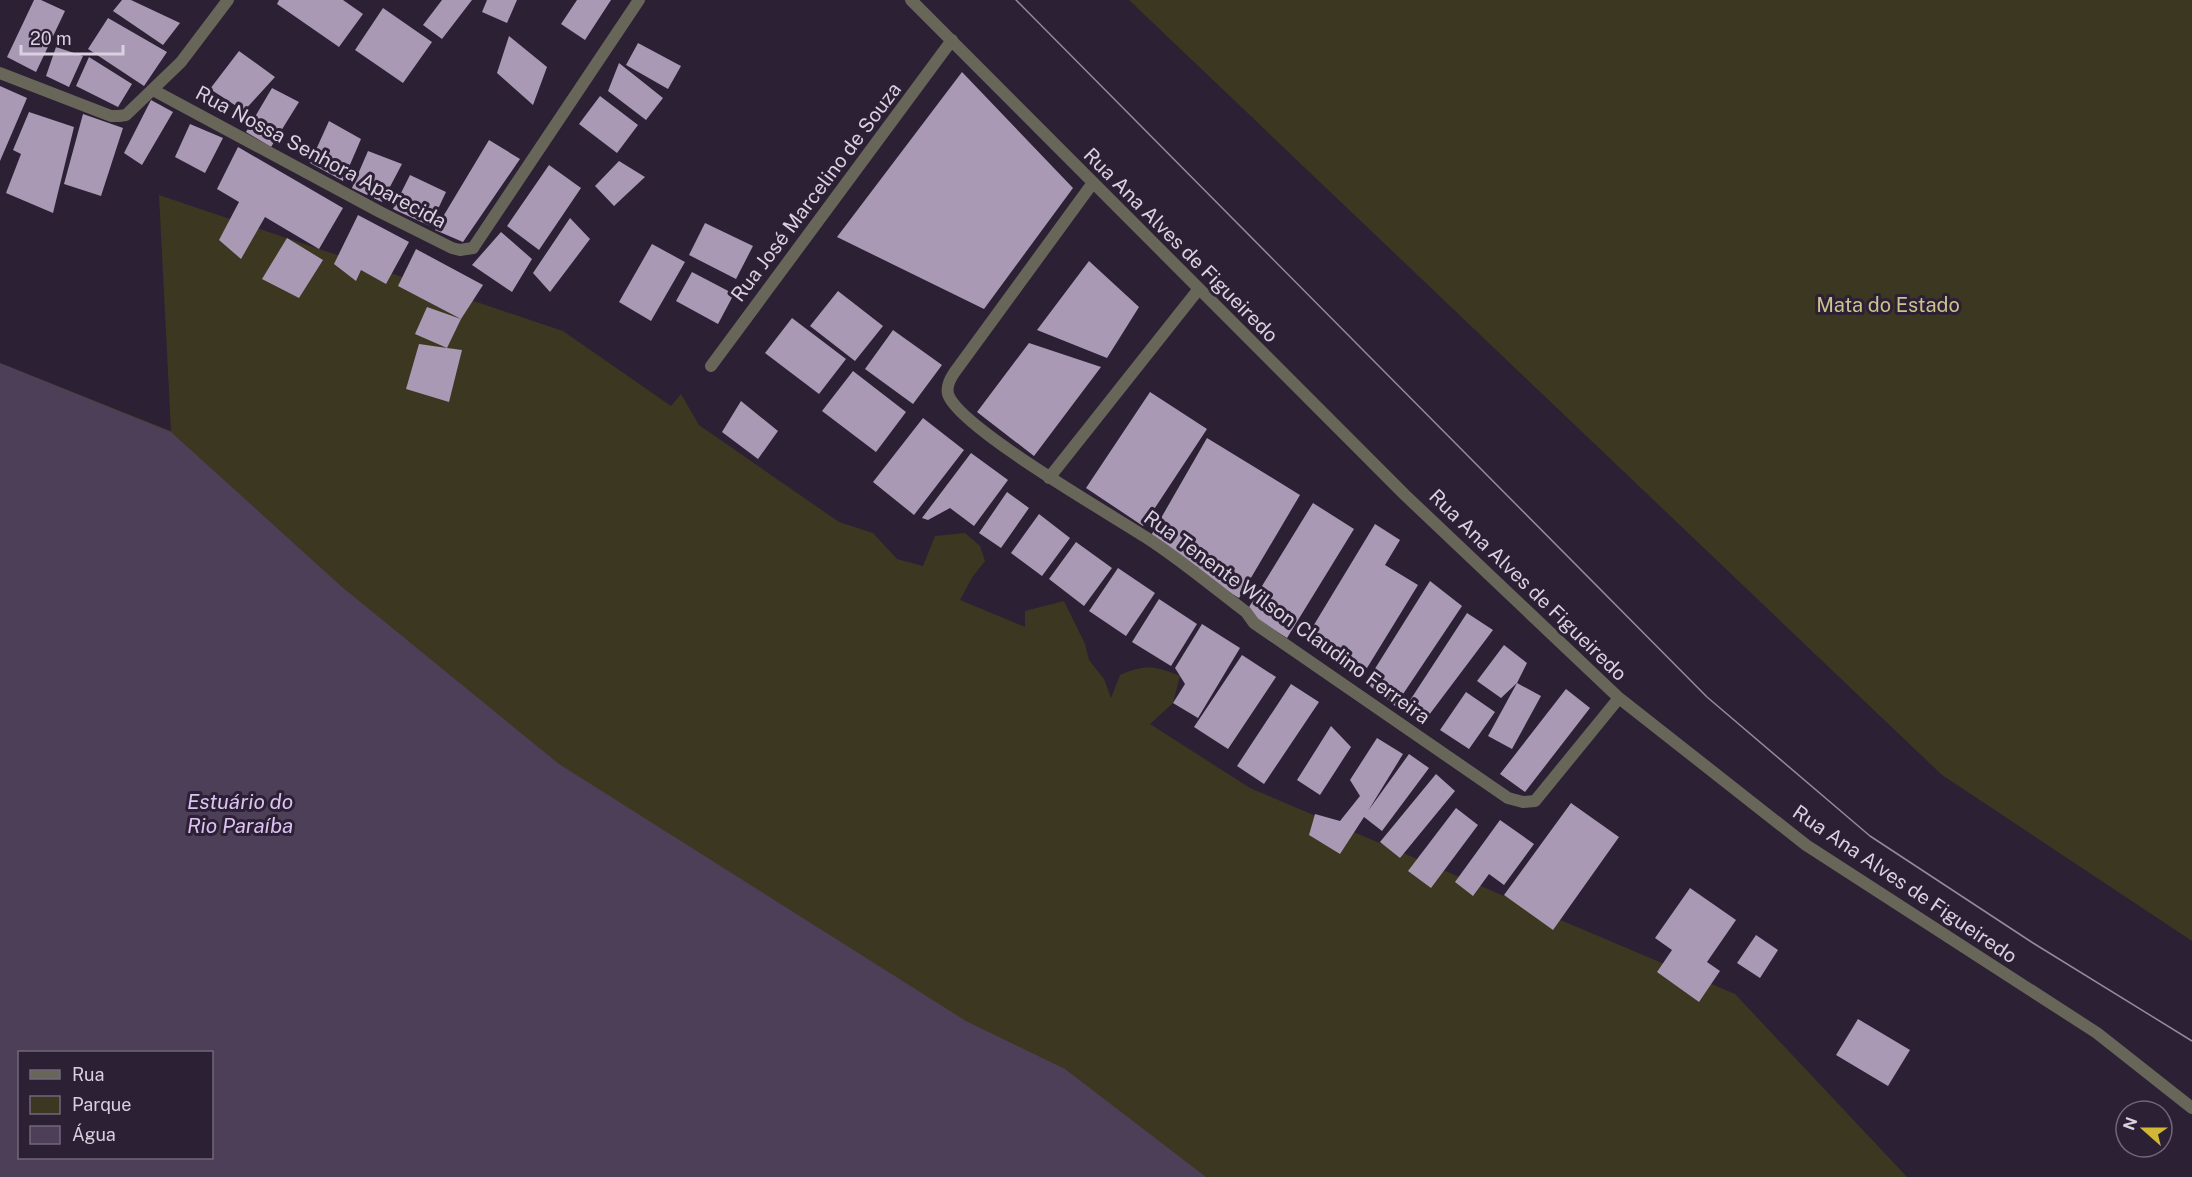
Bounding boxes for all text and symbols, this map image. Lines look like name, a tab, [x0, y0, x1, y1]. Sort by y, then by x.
scale bar	[21, 18, 123, 56]
text: 20 m	[30, 28, 72, 49]
street label: Rua José Marcelino de Souza	[726, 78, 906, 306]
street label: Rua Nossa Senhora Aparecida	[192, 81, 450, 233]
street label: Rua Ana Alves de Figueiredo	[1079, 143, 1283, 347]
park label: Mata do Estado	[1816, 293, 1960, 317]
street label: Rua Ana Alves de Figueiredo	[1424, 484, 1632, 686]
street label: Rua Tenente Wilson Claudino Ferreira	[1139, 505, 1435, 729]
water label: Estuário do Rio Paraíba	[187, 789, 293, 838]
street label: Rua Ana Alves de Figueiredo	[1788, 800, 2022, 968]
legend	[18, 1051, 213, 1159]
text: Rua	[72, 1064, 104, 1085]
text: Parque	[72, 1094, 132, 1115]
north arrow	[2114, 1099, 2174, 1159]
text: N	[2119, 1115, 2142, 1133]
text: Água	[72, 1123, 116, 1145]

